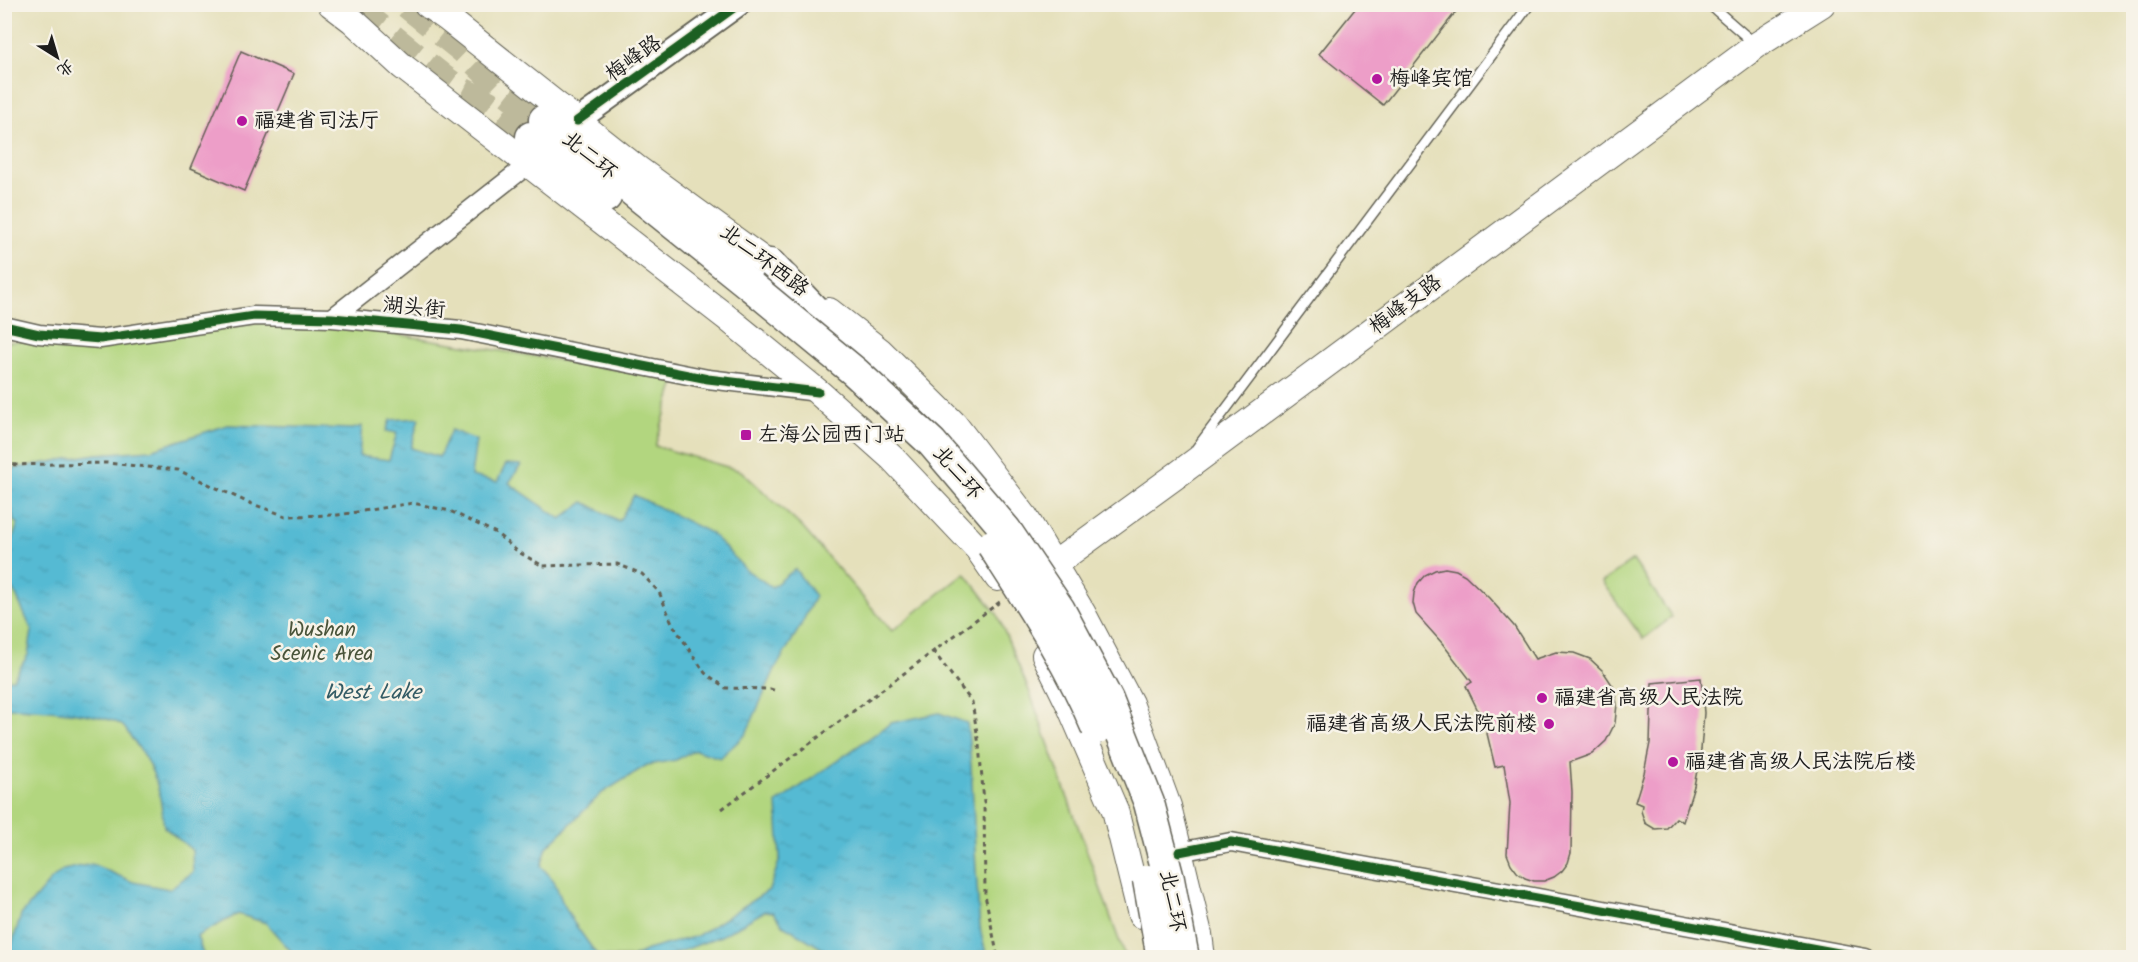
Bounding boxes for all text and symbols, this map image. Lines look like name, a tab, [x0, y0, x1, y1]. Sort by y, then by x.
north arrow	[27, 27, 87, 87]
street label: 梅峰路	[599, 27, 669, 91]
text: 北	[51, 53, 79, 83]
place label: 梅峰宾馆	[1389, 63, 1473, 96]
marker: 梅峰宾馆	[1370, 72, 1384, 86]
place label: 福建省司法厅	[254, 105, 380, 138]
marker: 福建省司法厅	[235, 114, 249, 128]
street label: 北二环	[554, 123, 624, 189]
street label: 北二环西路	[712, 216, 816, 306]
street label: 梅峰支路	[1363, 267, 1449, 343]
street label: 湖头街	[381, 289, 447, 327]
place label: 左海公园西门站	[758, 419, 905, 452]
marker: 左海公园西门站	[739, 428, 753, 442]
street label: 北二环	[924, 438, 990, 508]
park label: Wushan Scenic Area	[271, 614, 373, 671]
water label: West Lake	[325, 676, 423, 711]
place label: 福建省高级人民法院	[1554, 682, 1743, 715]
marker: 福建省高级人民法院	[1535, 691, 1549, 705]
place label: 福建省高级人民法院前楼	[1306, 708, 1537, 741]
marker: 福建省高级人民法院前楼	[1542, 717, 1556, 731]
place label: 福建省高级人民法院后楼	[1685, 746, 1916, 779]
marker: 福建省高级人民法院后楼	[1666, 755, 1680, 769]
street label: 北二环	[1150, 867, 1194, 935]

